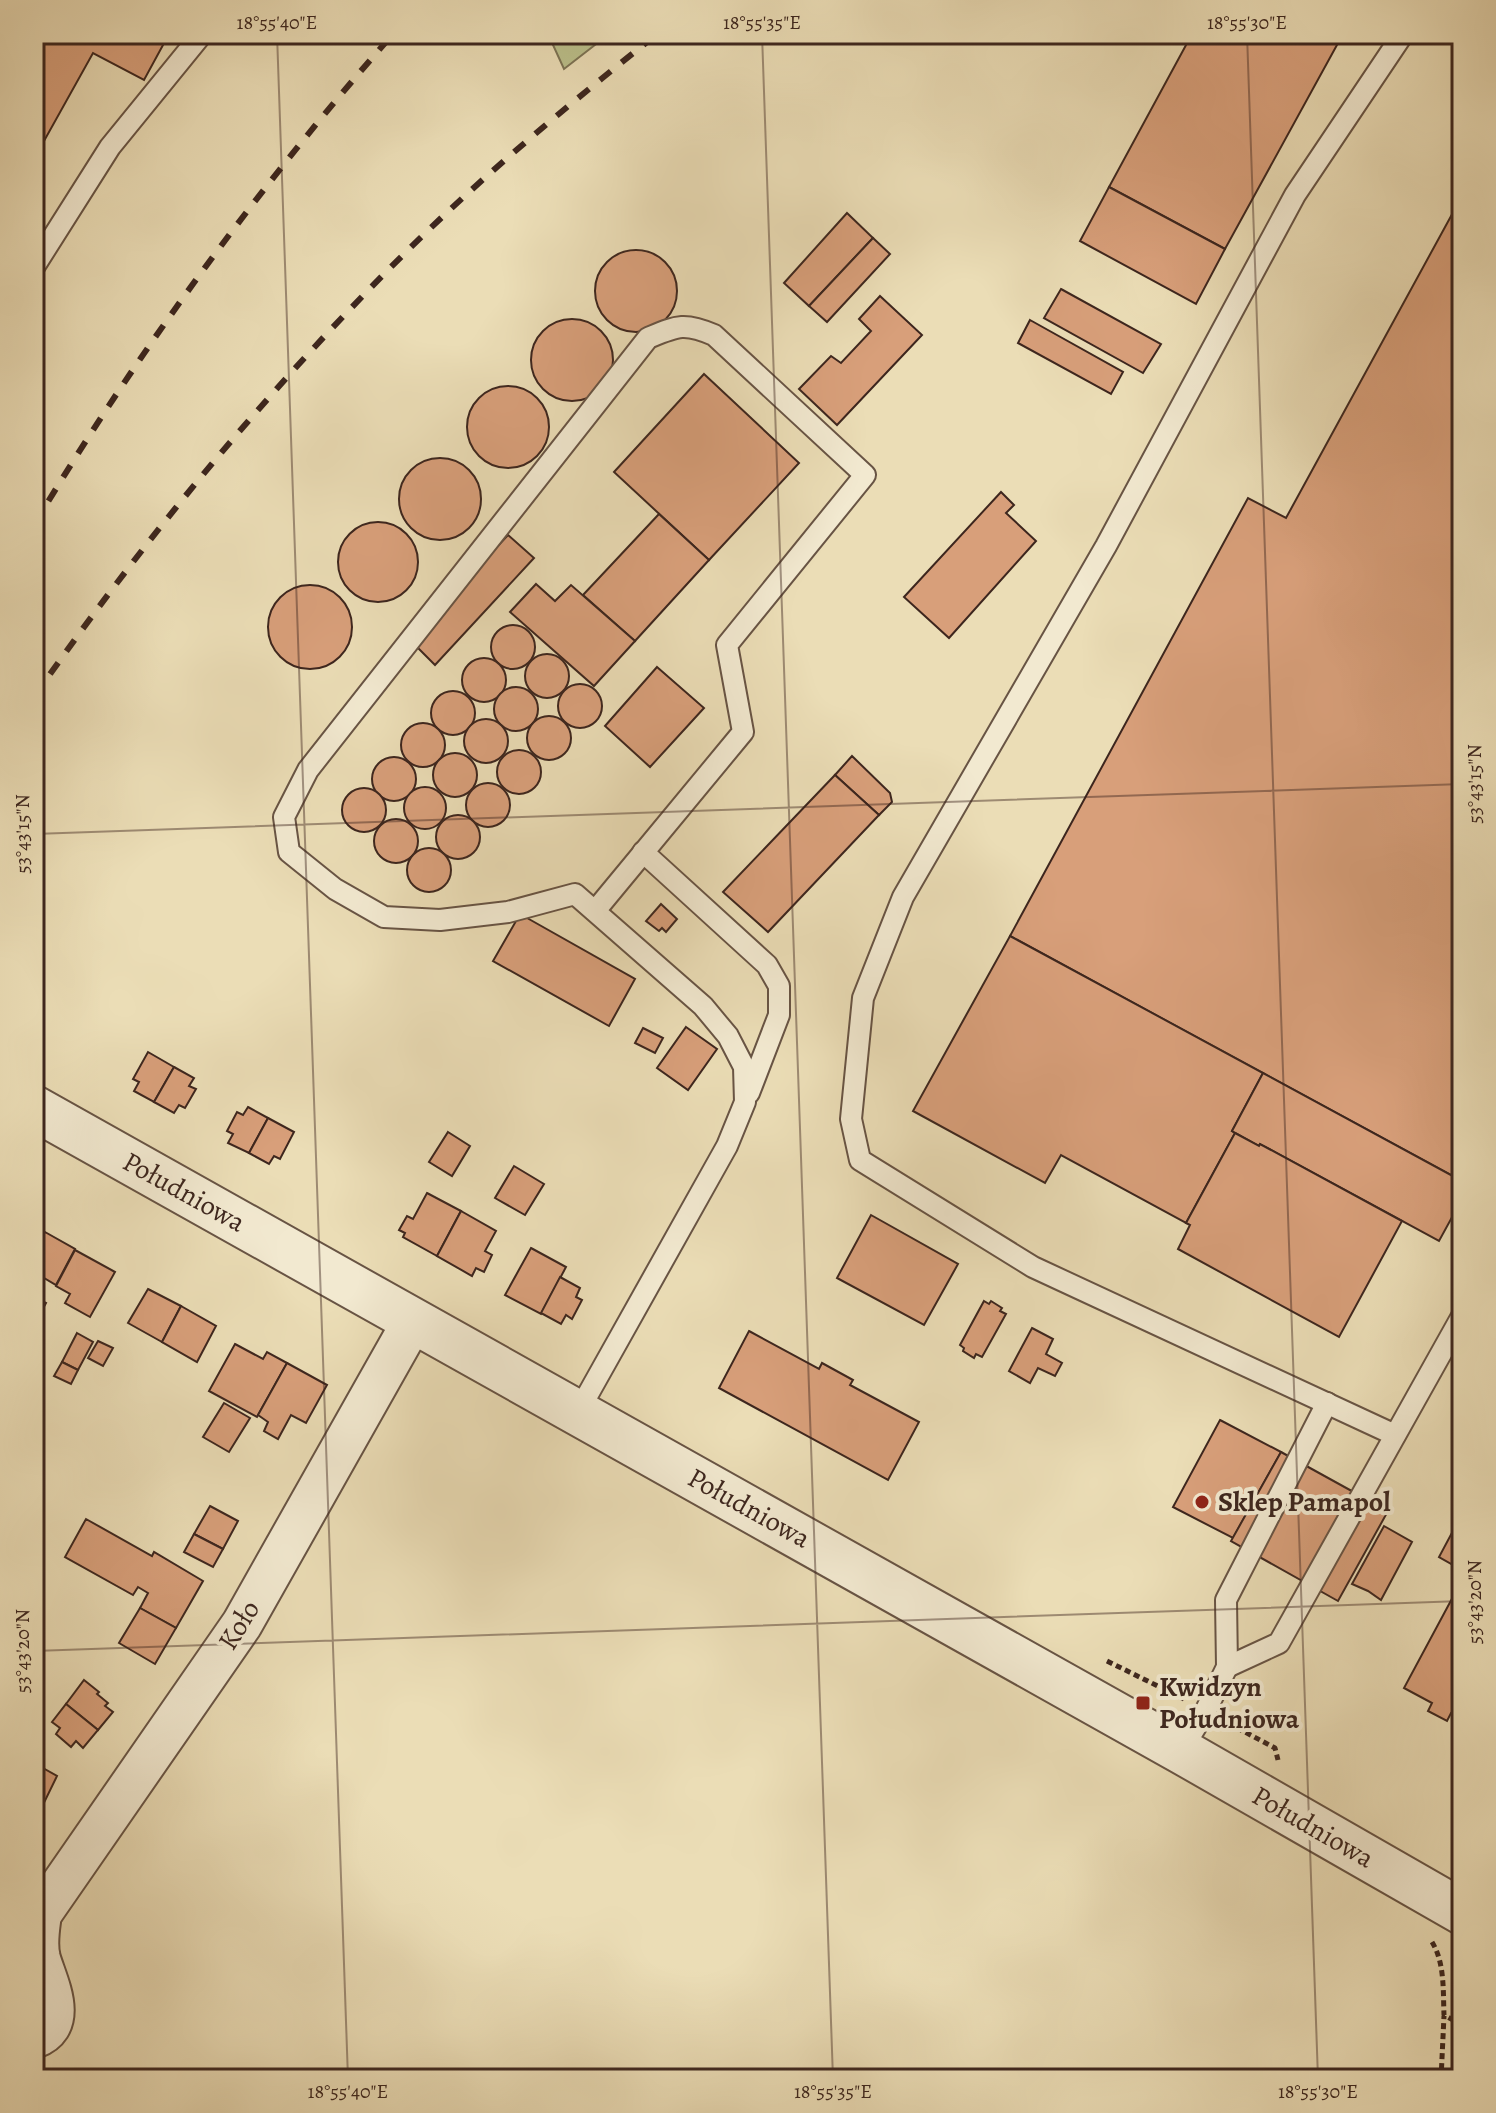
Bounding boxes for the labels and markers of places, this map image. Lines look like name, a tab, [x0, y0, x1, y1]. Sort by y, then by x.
place label: Sklep Pamapol	[1218, 1483, 1391, 1521]
marker: Sklep Pamapol	[1193, 1493, 1211, 1511]
place label: Kwidzyn Południowa	[1159, 1668, 1300, 1738]
marker: Kwidzyn Południowa	[1134, 1694, 1152, 1712]

